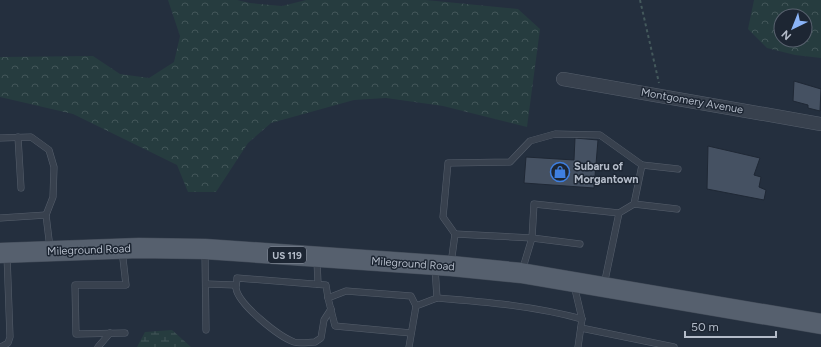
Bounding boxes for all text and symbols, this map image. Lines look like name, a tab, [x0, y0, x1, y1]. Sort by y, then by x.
north arrow	[773, 8, 813, 48]
text: N	[779, 27, 794, 43]
street label: Montgomery Avenue	[640, 86, 744, 116]
place label: Subaru of Morgantown	[574, 160, 639, 186]
shop icon: Subaru of Morgantown	[549, 161, 571, 183]
street label: Mileground Road	[47, 242, 131, 258]
road number: US 119	[268, 247, 306, 263]
street label: Mileground Road	[371, 255, 455, 273]
scale bar	[685, 313, 776, 339]
text: 50 m	[691, 320, 719, 334]

